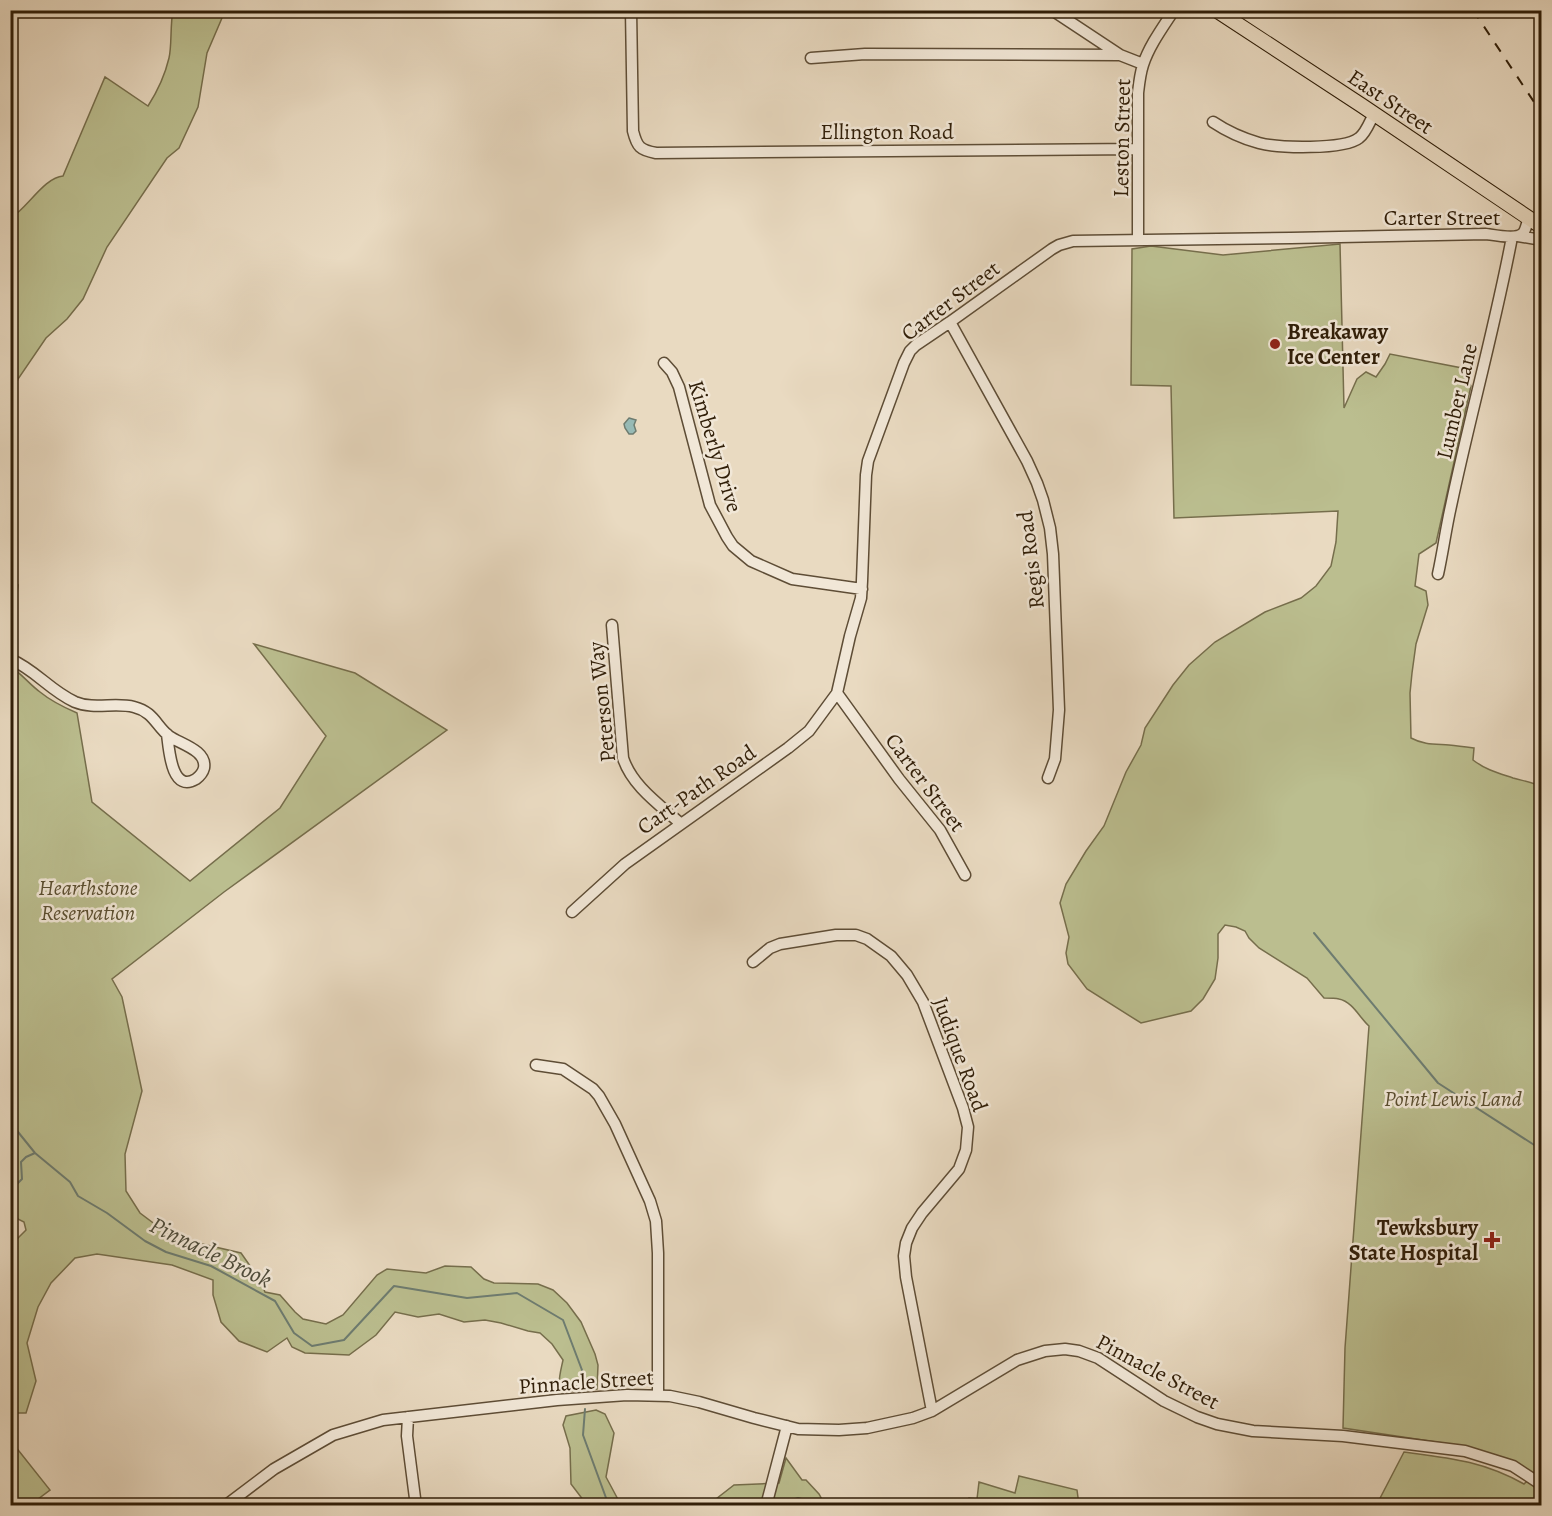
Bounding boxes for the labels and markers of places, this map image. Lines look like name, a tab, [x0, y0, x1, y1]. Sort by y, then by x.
place label: Breakaway Ice Center	[1287, 317, 1389, 372]
marker: Breakaway Ice Center	[1268, 337, 1282, 351]
place label: Tewksbury State Hospital	[1349, 1213, 1479, 1268]
marker: Tewksbury State Hospital	[1483, 1231, 1501, 1249]

